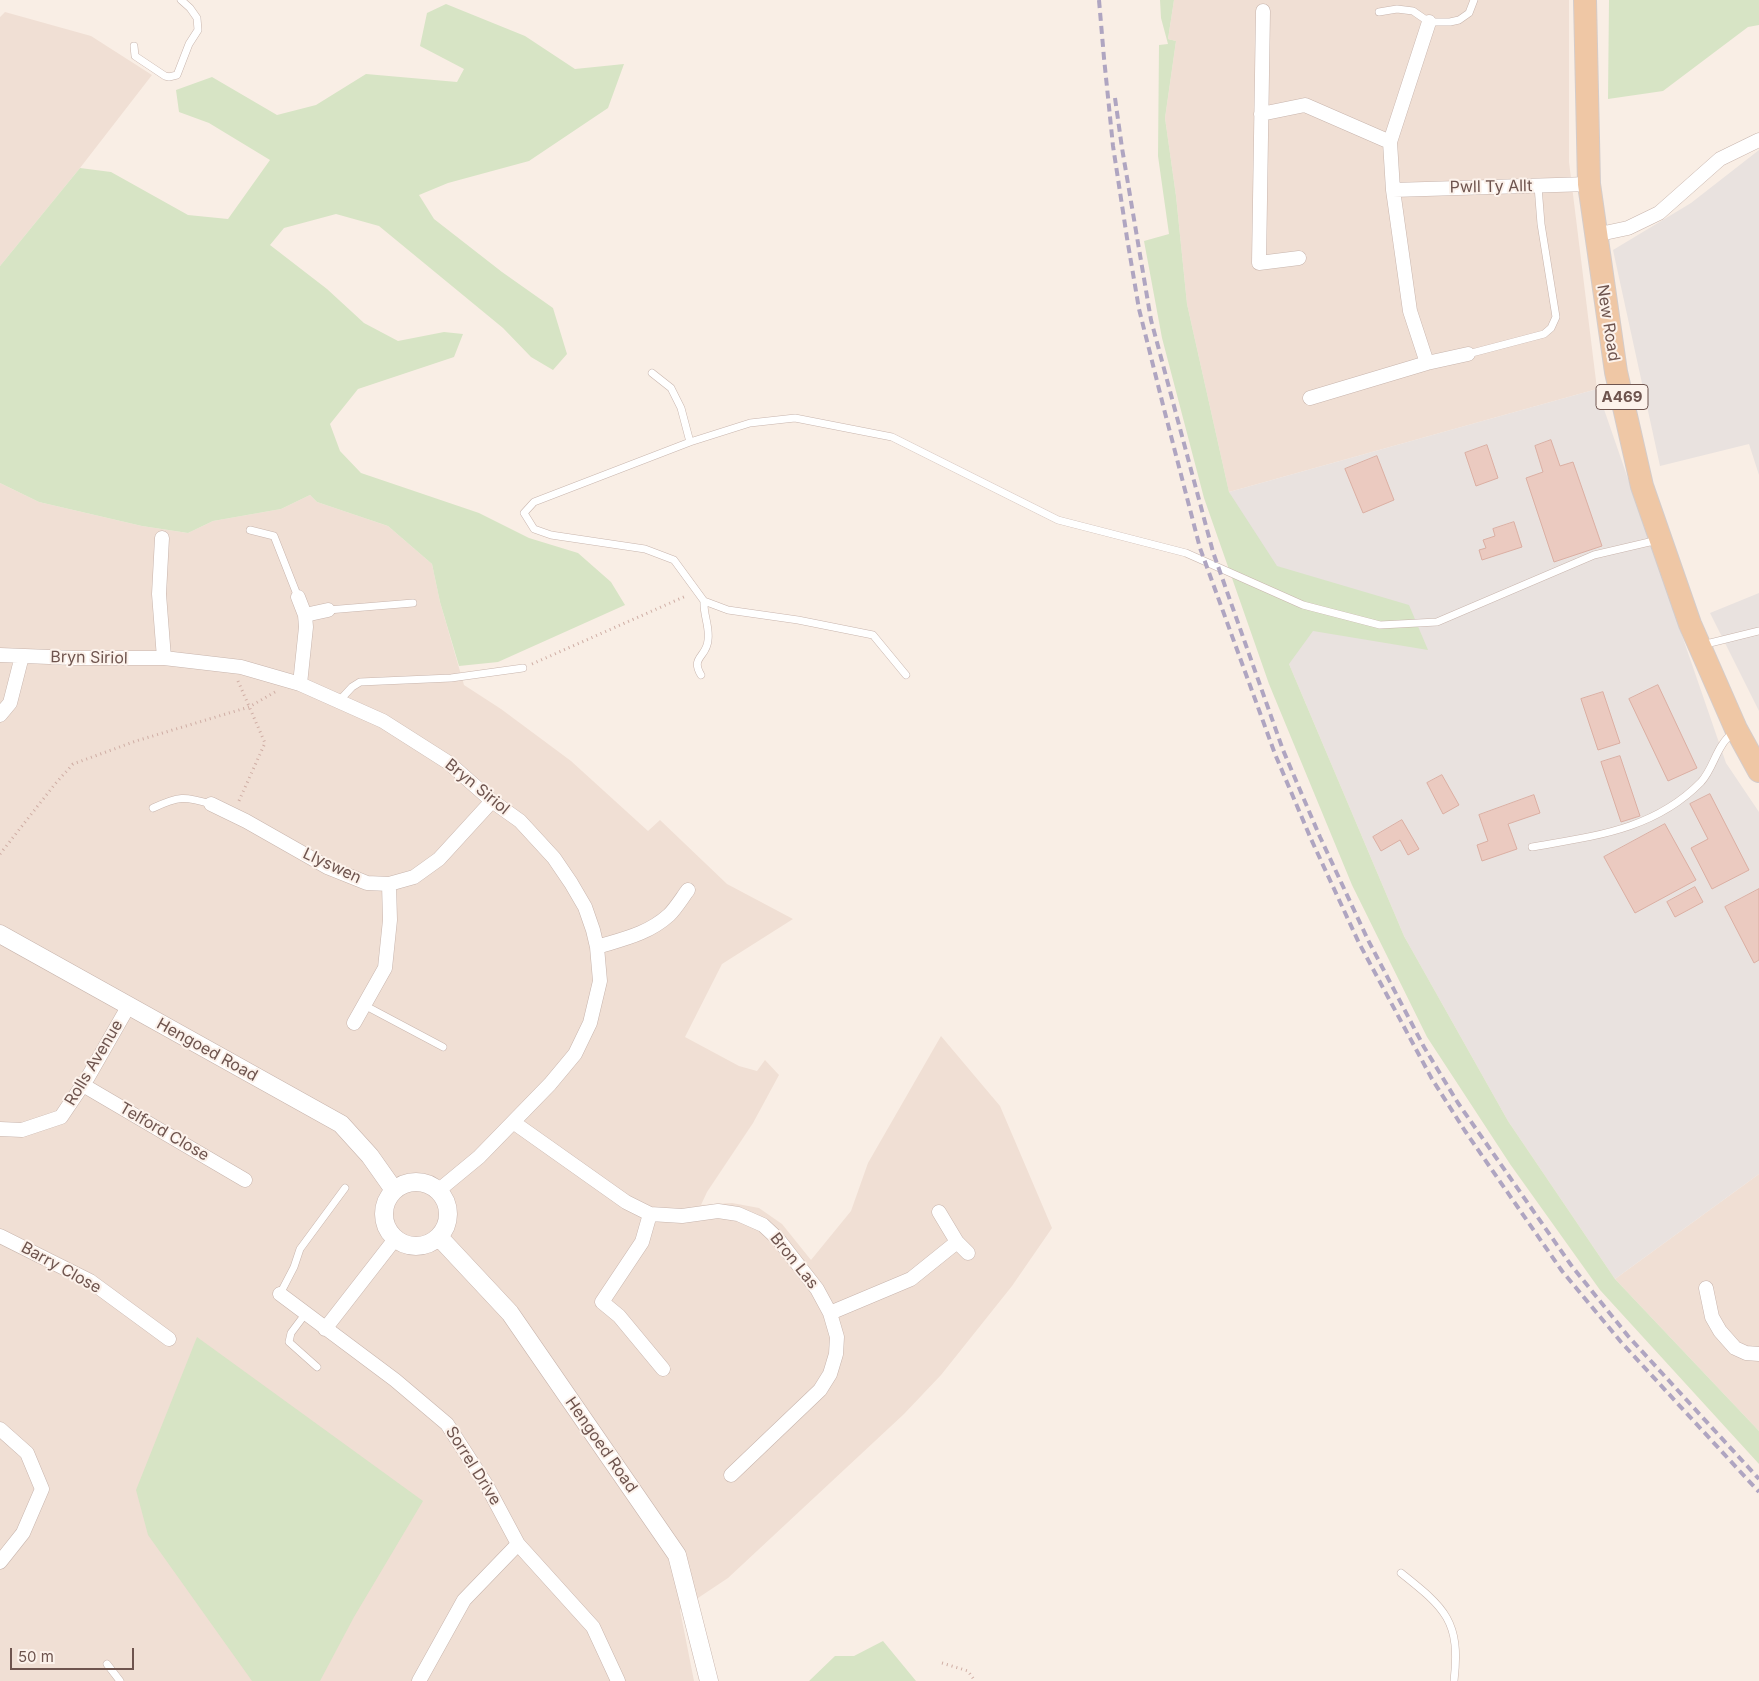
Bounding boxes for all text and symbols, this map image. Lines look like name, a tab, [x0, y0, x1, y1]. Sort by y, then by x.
street label: Pwll Ty Allt	[1450, 177, 1532, 197]
street label: New Road	[1592, 283, 1624, 363]
road number: A469	[1596, 384, 1648, 410]
street label: Bryn Siriol	[50, 648, 128, 668]
street label: Bryn Siriol	[441, 755, 513, 819]
street label: Llyswen	[300, 844, 364, 888]
street label: Hengoed Road	[153, 1014, 261, 1086]
street label: Rolls Avenue	[61, 1017, 127, 1109]
street label: Telford Close	[116, 1099, 212, 1165]
street label: Bron Las	[766, 1229, 822, 1293]
street label: Barry Close	[18, 1238, 104, 1298]
street label: Hengoed Road	[561, 1393, 641, 1497]
street label: Sorrel Drive	[441, 1423, 505, 1509]
scale bar	[12, 1638, 136, 1670]
text: 50 m	[18, 1647, 54, 1666]

